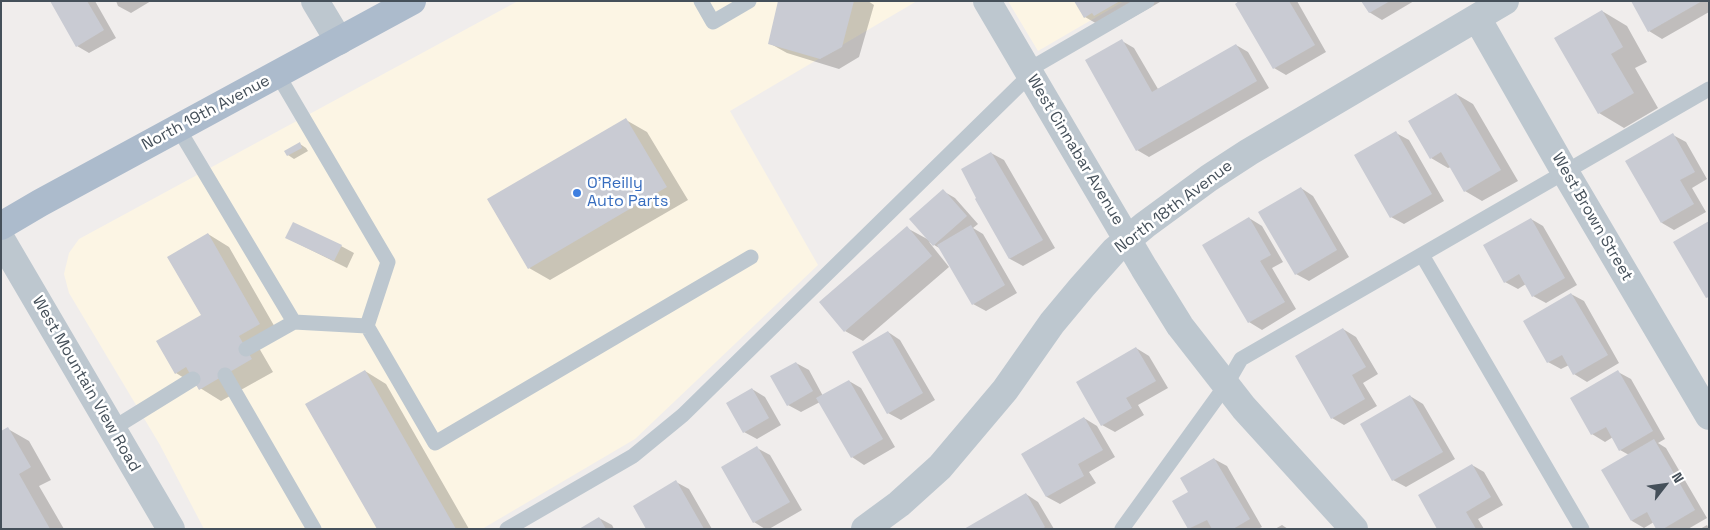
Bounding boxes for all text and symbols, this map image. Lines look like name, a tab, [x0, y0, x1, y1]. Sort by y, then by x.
street label: North 19th Avenue	[139, 71, 273, 155]
street label: West Cinnabar Avenue	[1022, 71, 1128, 229]
street label: West Brown Street	[1548, 150, 1636, 284]
street label: North 18th Avenue	[1111, 157, 1237, 257]
place label: O'Reilly Auto Parts	[587, 174, 668, 212]
marker: O'Reilly Auto Parts	[571, 187, 583, 199]
street label: West Mountain View Road	[28, 293, 144, 475]
north arrow	[1640, 460, 1690, 510]
text: N	[1668, 469, 1688, 486]

